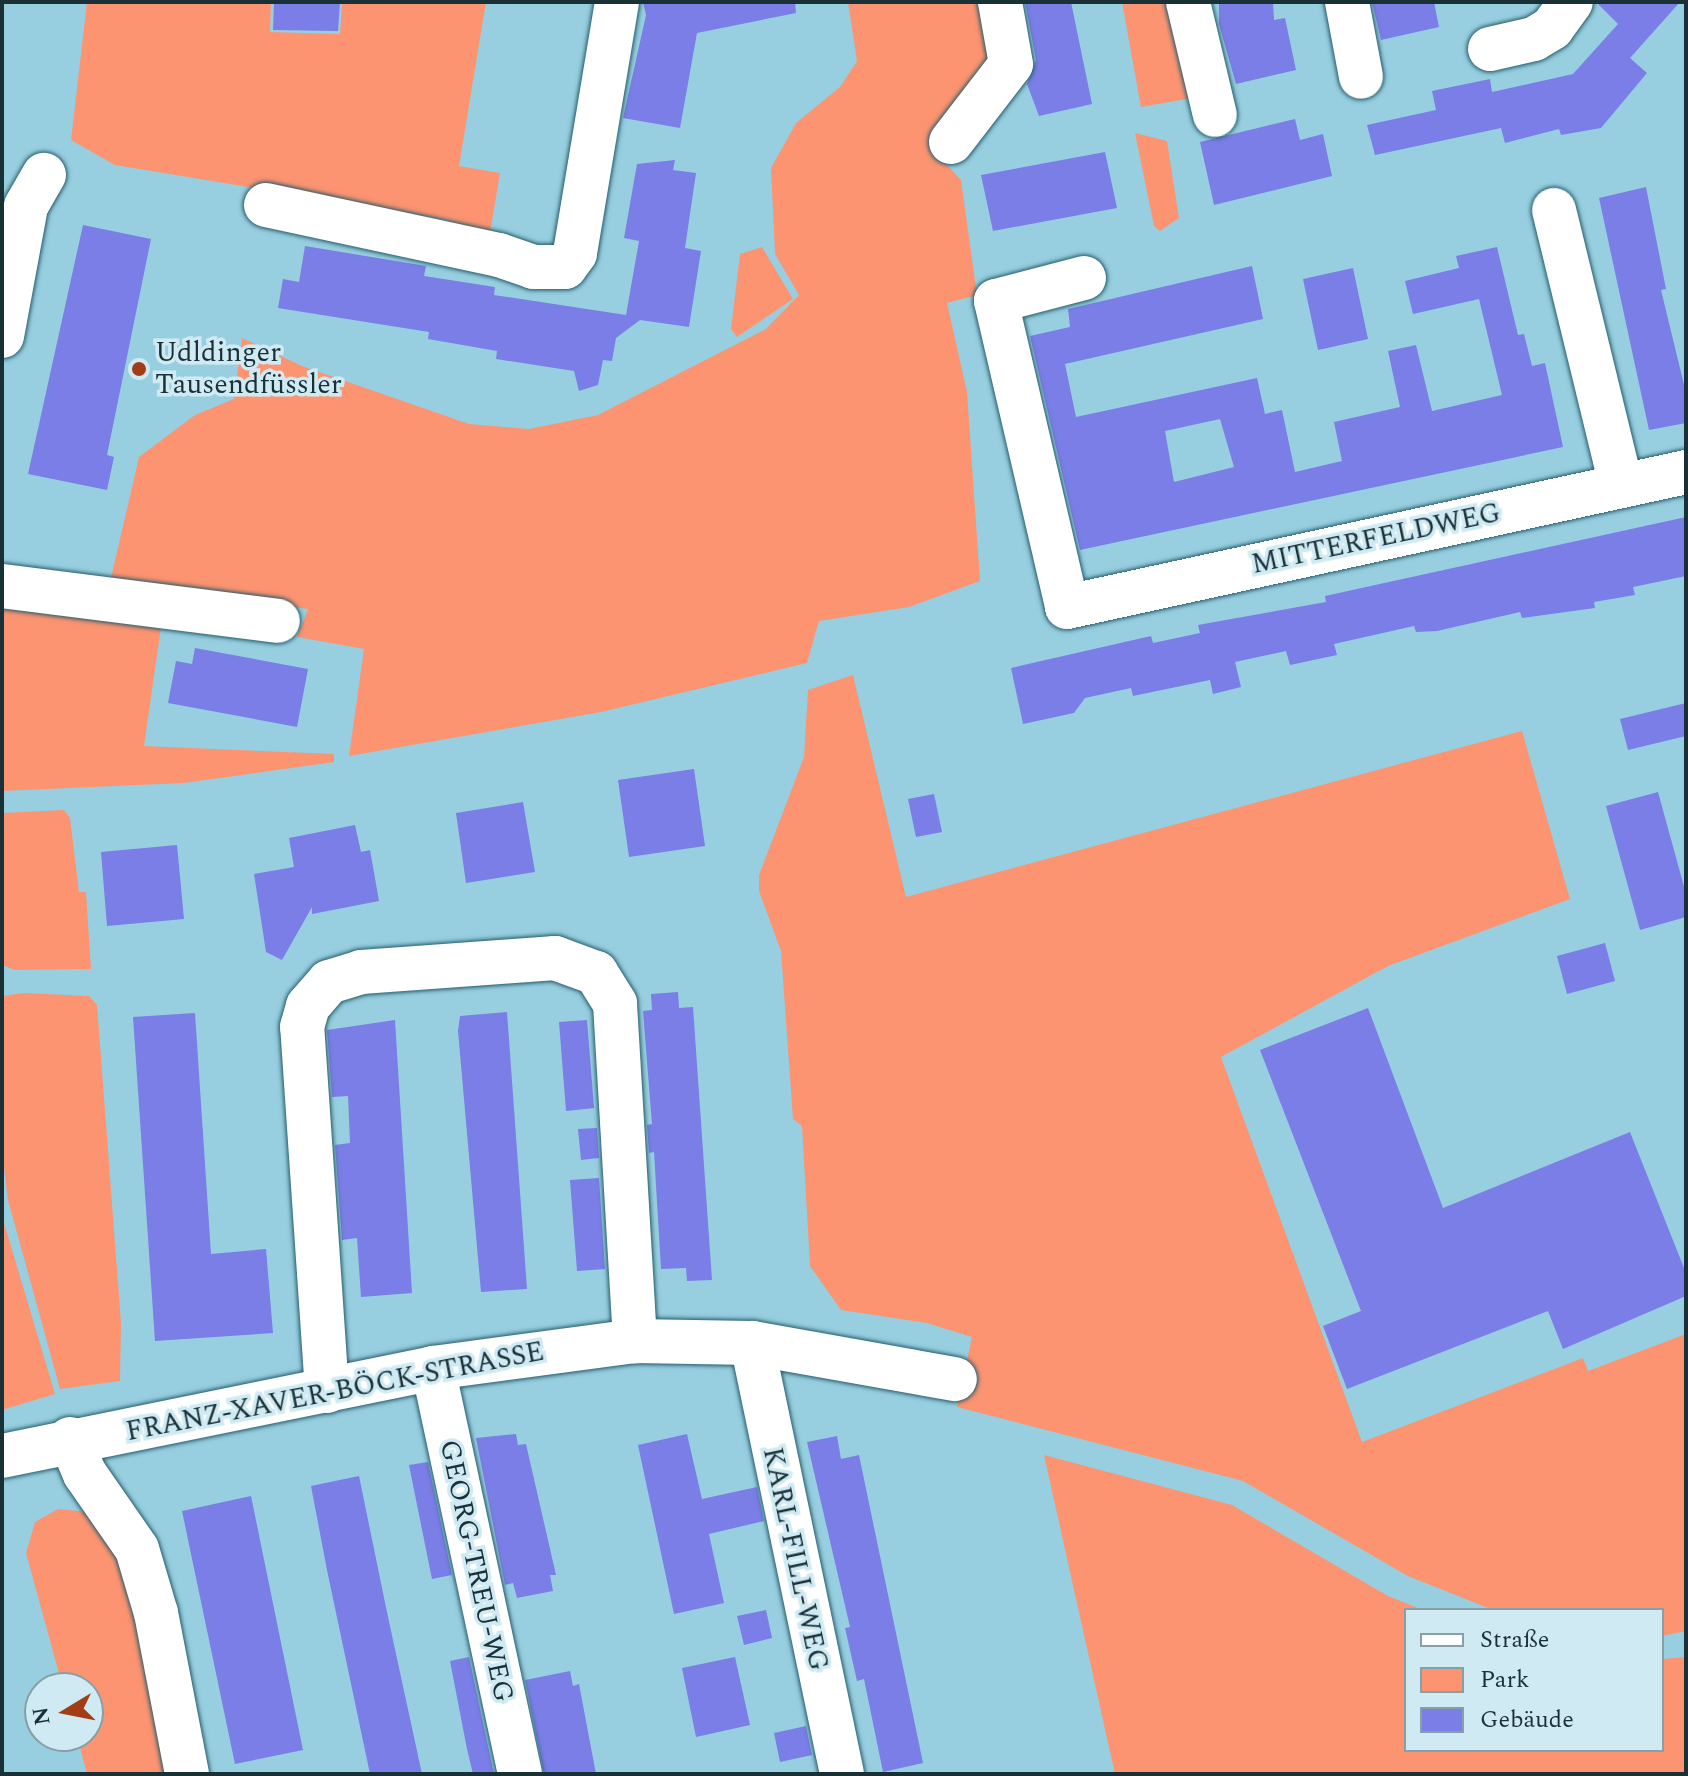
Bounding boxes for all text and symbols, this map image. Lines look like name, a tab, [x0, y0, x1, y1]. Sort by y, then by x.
place label: Udldinger Tausendfüssler	[155, 336, 342, 402]
marker: Udldinger Tausendfüssler	[130, 360, 148, 378]
street label: MITTERFELDWEG	[1248, 496, 1504, 582]
street label: FRANZ-XAVER-BÖCK-STRASSE	[123, 1335, 547, 1449]
street label: GEORG-TREU-WEG	[432, 1437, 520, 1705]
street label: KARL-FILL-WEG	[755, 1444, 835, 1674]
legend	[1404, 1608, 1664, 1752]
text: Straße	[1480, 1622, 1549, 1658]
text: Park	[1480, 1662, 1530, 1698]
north arrow	[24, 1672, 104, 1752]
text: Gebäude	[1480, 1702, 1574, 1738]
text: N	[24, 1704, 60, 1728]

